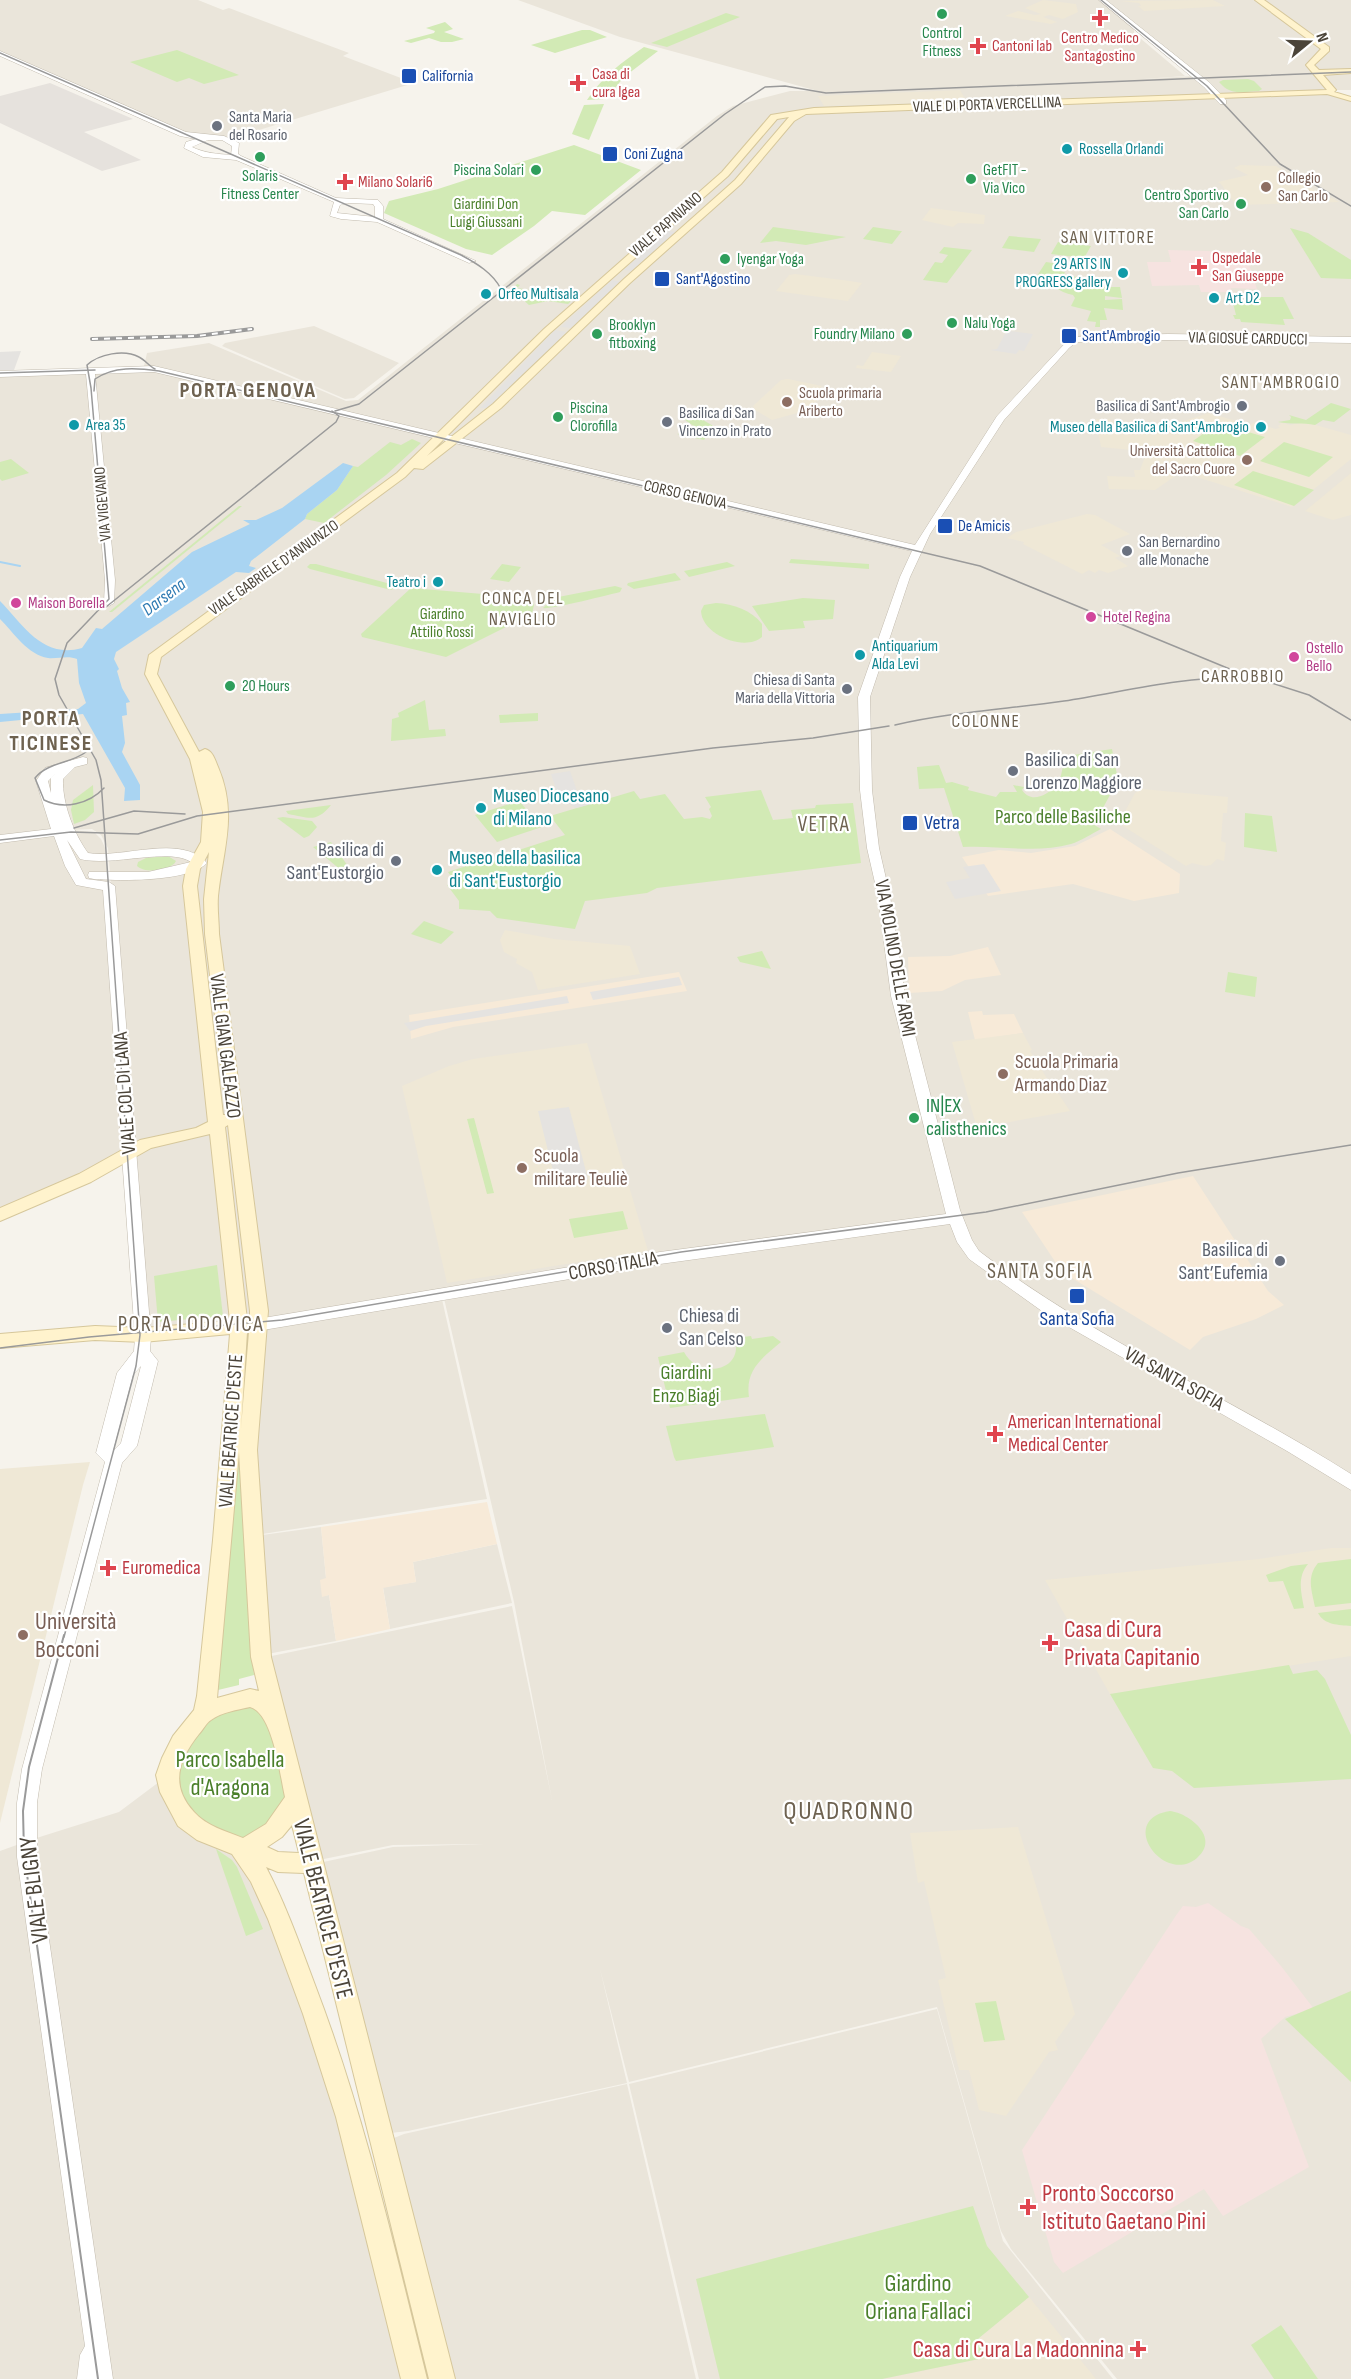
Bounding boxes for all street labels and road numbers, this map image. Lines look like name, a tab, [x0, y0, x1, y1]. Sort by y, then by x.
street label: VIALE DI PORTA VERCELLINA	[912, 93, 1062, 117]
street label: VIALE PAPINIANO	[626, 188, 706, 262]
street label: VIA GIOSUÈ CARDUCCI	[1188, 328, 1308, 350]
street label: VIA VIGEVANO	[90, 466, 116, 542]
street label: CORSO GENOVA	[642, 476, 728, 514]
street label: VIALE GABRIELE D'ANNUNZIO	[205, 516, 343, 620]
street label: VIA MOLINO DELLE ARMI	[869, 878, 921, 1038]
street label: VIALE GIAN GALEAZZO	[204, 972, 246, 1120]
street label: VIALE COL DI LANA	[109, 1031, 141, 1155]
street label: CORSO ITALIA	[567, 1246, 660, 1286]
street label: VIA SANTA SOFIA	[1120, 1342, 1228, 1416]
street label: VIALE BEATRICE D'ESTE	[214, 1354, 248, 1508]
street label: VIALE BEATRICE D'ESTE	[287, 1816, 359, 2002]
street label: VIALE BLIGNY	[13, 1835, 55, 1945]

